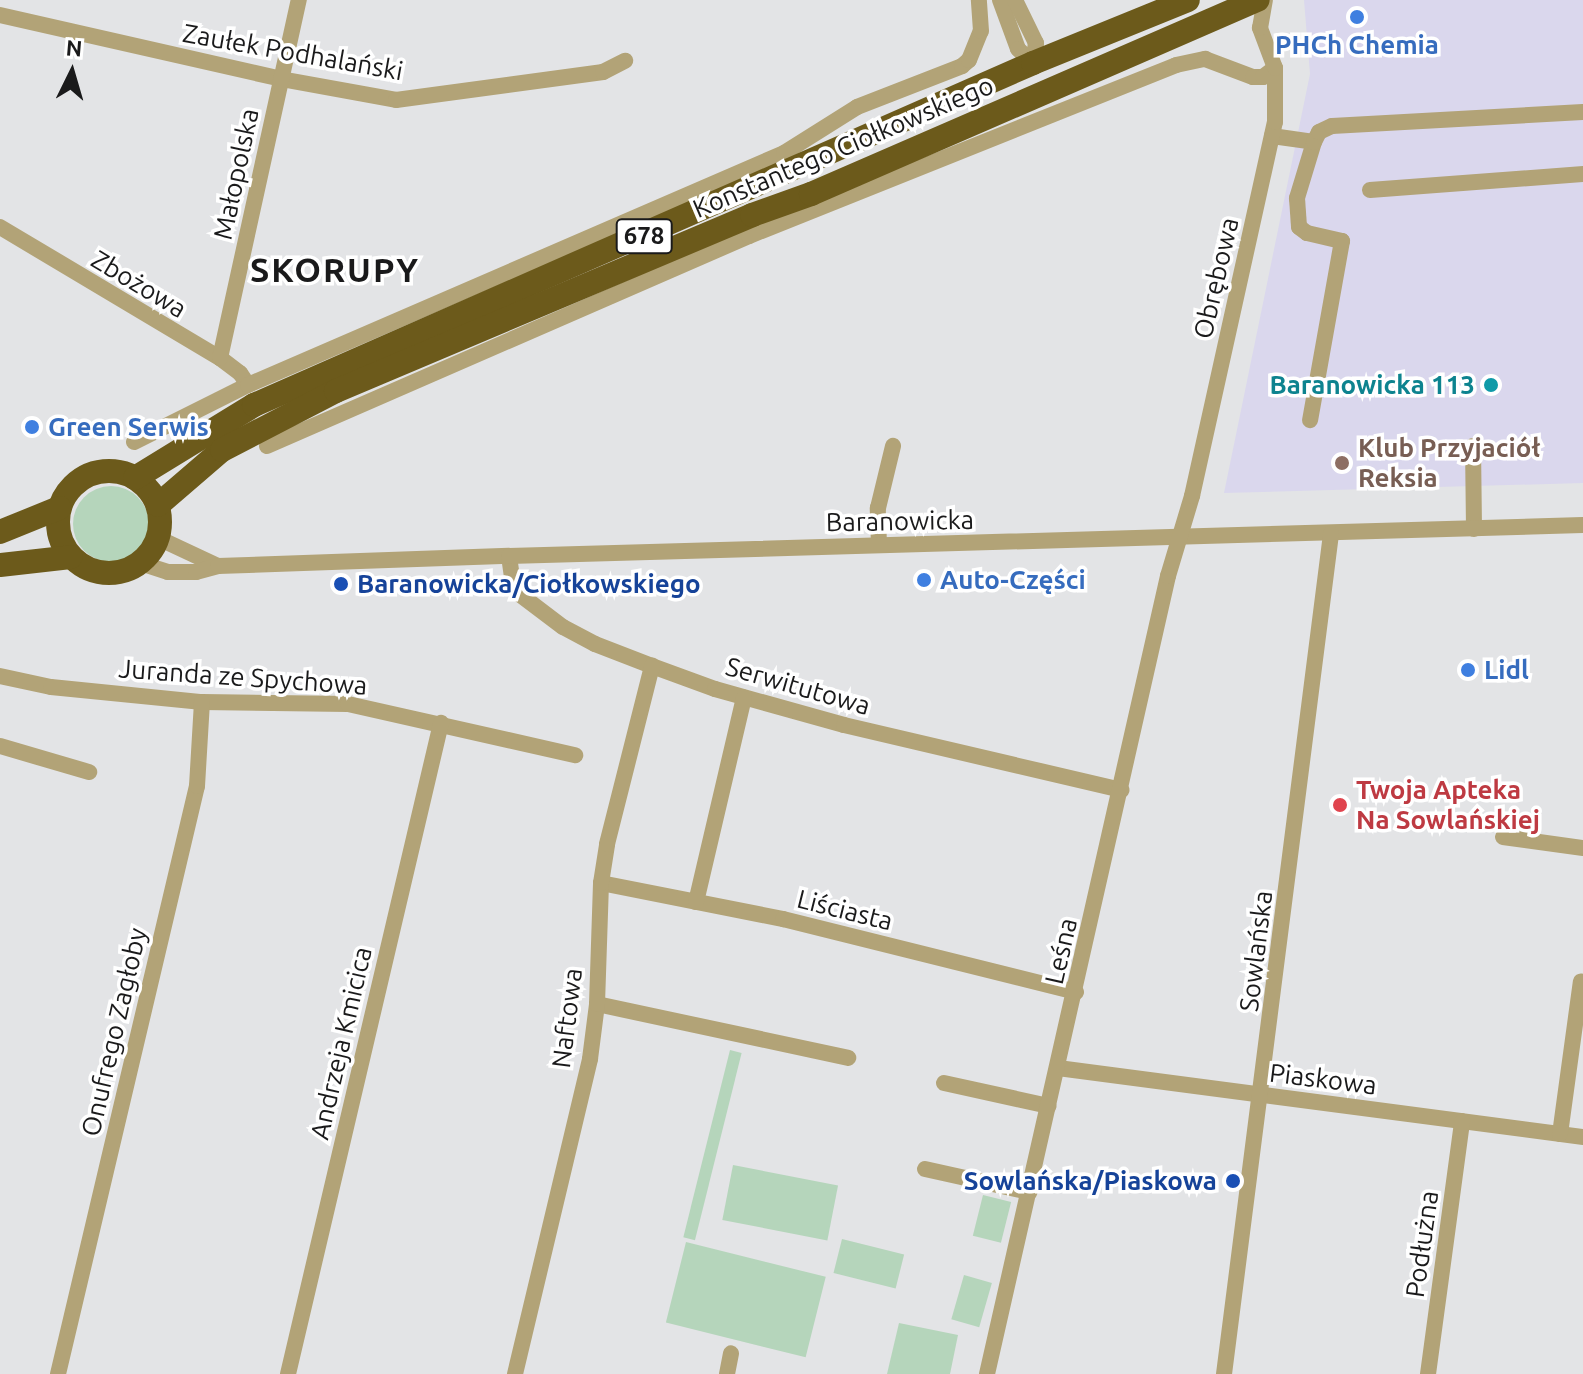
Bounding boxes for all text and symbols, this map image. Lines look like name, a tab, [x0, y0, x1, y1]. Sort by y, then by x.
marker: PHCh Chemia	[1348, 8, 1366, 26]
street label: Zaułek Podhalański	[180, 17, 406, 87]
place label: PHCh Chemia	[1275, 29, 1439, 61]
north arrow	[32, 32, 112, 112]
text: N	[65, 34, 83, 61]
street label: Konstantego Ciołkowskiego	[688, 69, 998, 225]
street label: Małopolska	[207, 106, 265, 242]
street label: Obrębowa	[1187, 214, 1245, 342]
road number: 678	[614, 216, 674, 256]
street label: Zbożowa	[86, 244, 192, 324]
district label: SKORUPY	[250, 250, 420, 290]
place label: Baranowicka 113	[1269, 369, 1475, 401]
marker: Baranowicka 113	[1482, 376, 1500, 394]
place label: Green Serwis	[48, 411, 209, 443]
marker: Green Serwis	[23, 418, 41, 436]
place label: Klub Przyjaciół Reksia	[1358, 432, 1540, 494]
marker: Klub Przyjaciół Reksia	[1333, 454, 1351, 472]
street label: Baranowicka	[826, 504, 974, 538]
place label: Auto-Części	[940, 564, 1086, 596]
place label: Baranowicka/Ciołkowskiego	[357, 568, 701, 600]
marker: Auto-Części	[915, 571, 933, 589]
marker: Baranowicka/Ciołkowskiego	[332, 575, 350, 593]
street label: Serwitutowa	[722, 651, 874, 721]
street label: Juranda ze Spychowa	[118, 653, 368, 701]
place label: Lidl	[1484, 654, 1529, 686]
marker: Lidl	[1459, 661, 1477, 679]
place label: Twoja Apteka Na Sowlańskiej	[1356, 774, 1540, 836]
marker: Twoja Apteka Na Sowlańskiej	[1331, 796, 1349, 814]
street label: Liściasta	[794, 883, 896, 937]
street label: Sowlańska	[1233, 889, 1279, 1013]
street label: Leśna	[1038, 915, 1084, 987]
street label: Onufrego Zagłoby	[75, 925, 153, 1139]
street label: Andrzeja Kmicica	[304, 944, 378, 1142]
street label: Naftowa	[545, 966, 589, 1070]
street label: Piaskowa	[1268, 1057, 1378, 1101]
place label: Sowlańska/Piaskowa	[964, 1165, 1217, 1197]
marker: Sowlańska/Piaskowa	[1224, 1172, 1242, 1190]
street label: Podłużna	[1399, 1189, 1445, 1299]

